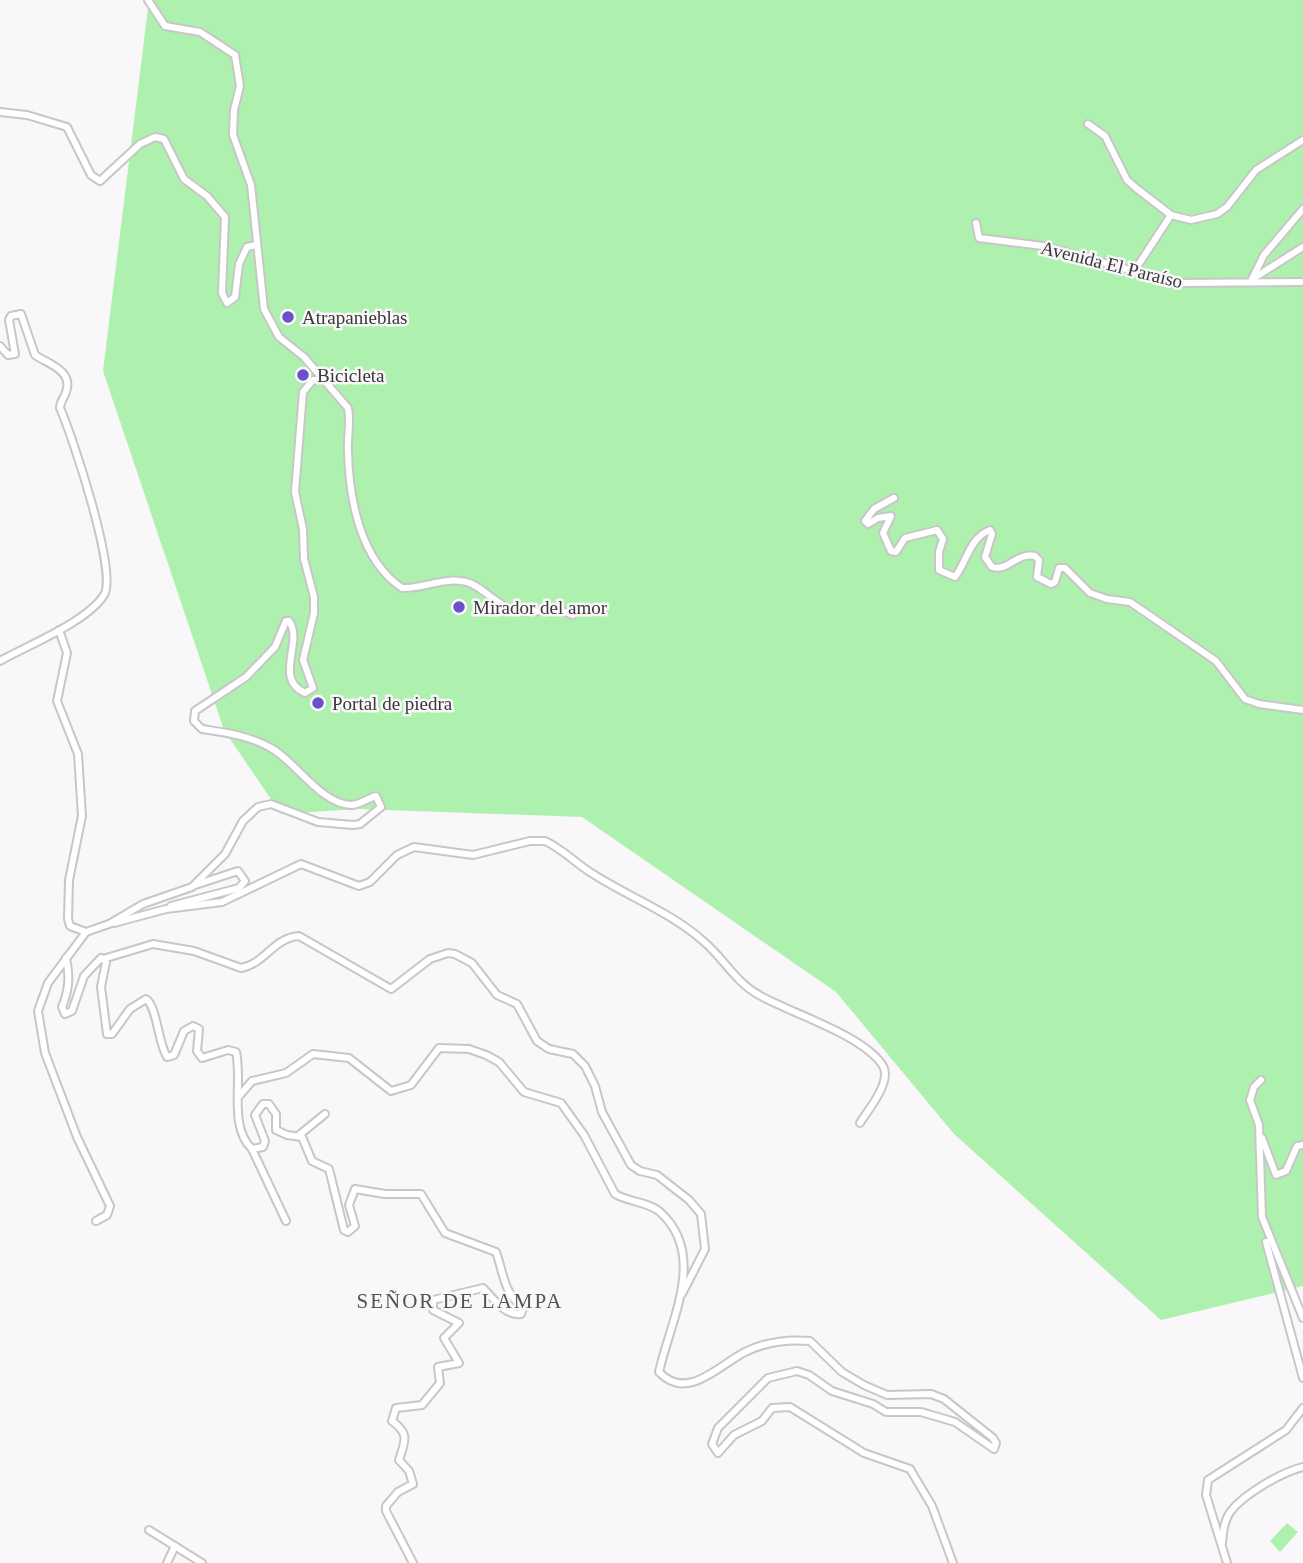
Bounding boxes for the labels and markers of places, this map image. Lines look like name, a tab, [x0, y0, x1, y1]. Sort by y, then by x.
place label: Atrapanieblas	[302, 307, 408, 328]
marker: Atrapanieblas	[280, 309, 296, 325]
place label: Bicicleta	[317, 365, 385, 386]
marker: Bicicleta	[295, 367, 311, 383]
place label: Mirador del amor	[473, 597, 608, 618]
marker: Mirador del amor	[451, 599, 467, 615]
place label: Portal de piedra	[332, 693, 453, 714]
marker: Portal de piedra	[310, 695, 326, 711]

